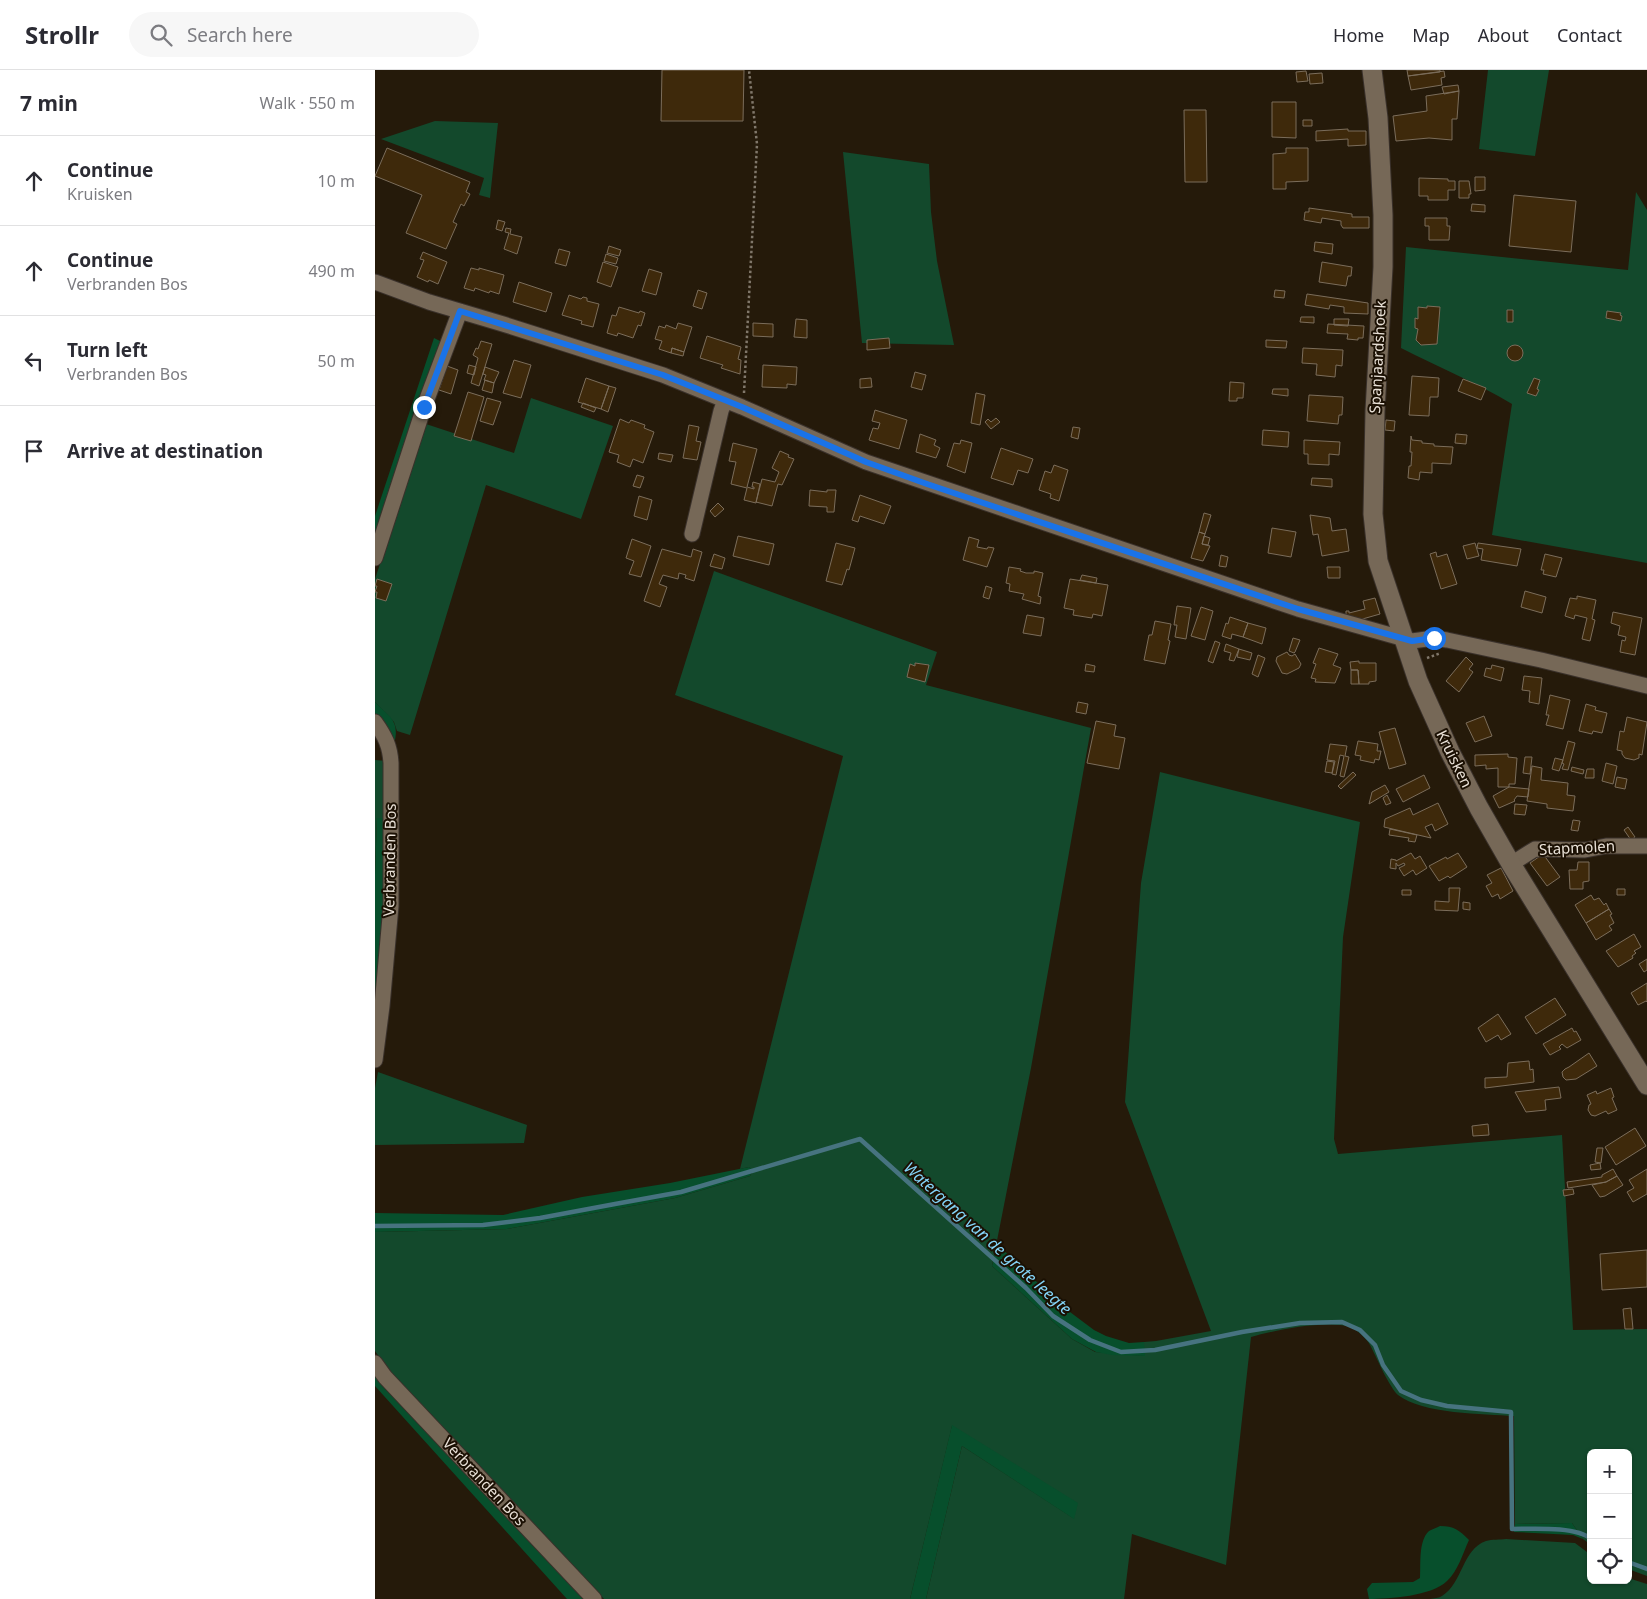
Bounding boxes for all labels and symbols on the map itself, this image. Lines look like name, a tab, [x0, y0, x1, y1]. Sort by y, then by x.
street label: Spanjaardshoek	[1364, 300, 1390, 414]
route end	[413, 396, 436, 419]
route start	[1423, 627, 1446, 650]
street label: Kruisken	[1432, 727, 1477, 791]
street label: Verbranden Bos	[378, 803, 400, 917]
street label: Stapmolen	[1538, 835, 1615, 859]
water label: Watergang van de grote leegte	[899, 1157, 1077, 1319]
street label: Verbranden Bos	[439, 1433, 531, 1529]

